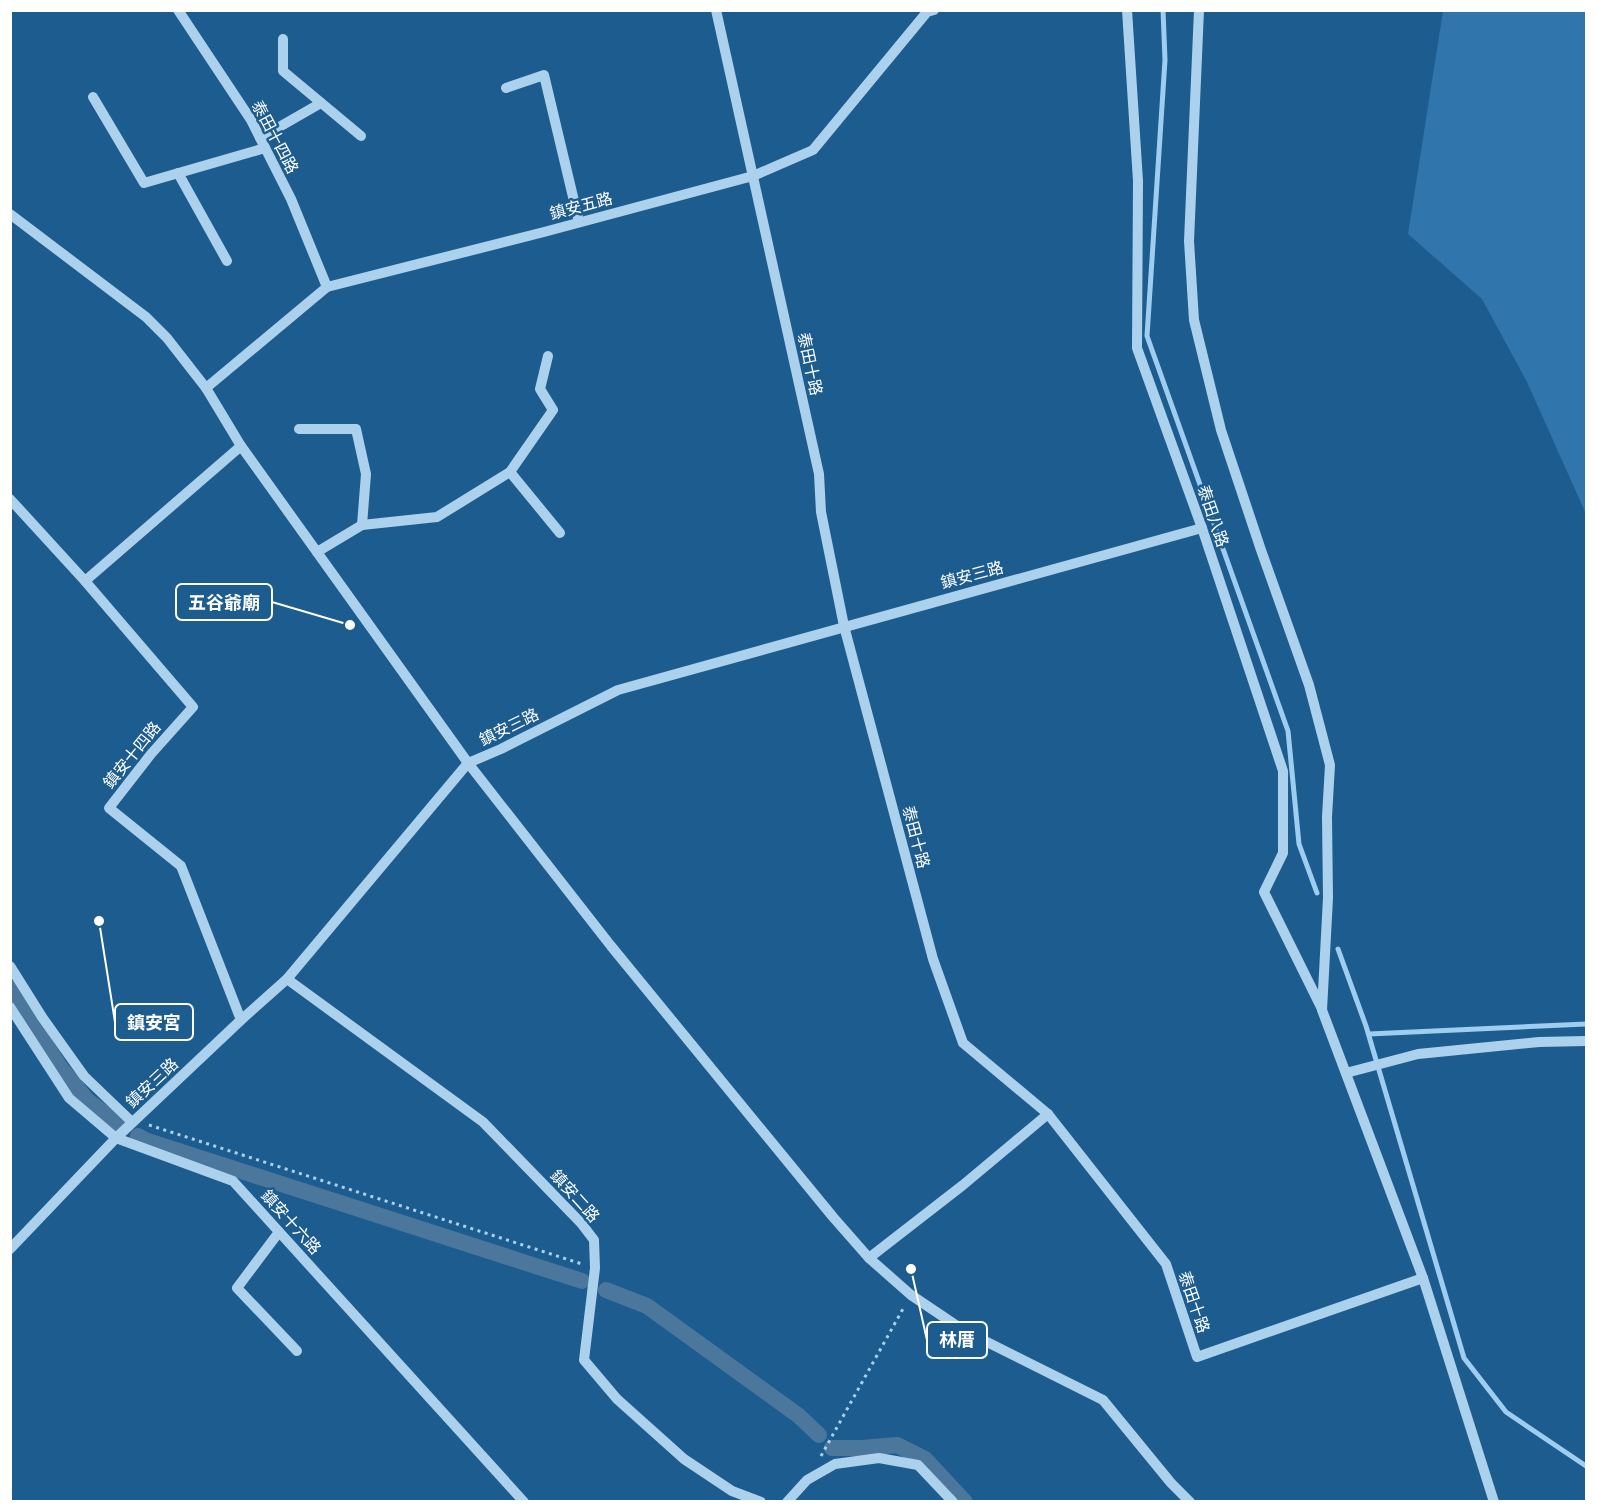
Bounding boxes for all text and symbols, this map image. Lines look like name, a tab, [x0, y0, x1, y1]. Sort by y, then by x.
street label: 泰田十四路	[246, 96, 304, 178]
street label: 鎮安五路	[547, 187, 615, 225]
street label: 泰田十路	[792, 330, 828, 398]
street label: 泰田八路	[1192, 482, 1234, 550]
street label: 鎮安三路	[938, 556, 1006, 594]
callout: 五谷爺廟	[176, 584, 272, 620]
text: 五谷爺廟	[188, 590, 260, 615]
street label: 鎮安三路	[475, 703, 543, 751]
street label: 鎮安十四路	[98, 717, 166, 793]
street label: 泰田十路	[897, 803, 935, 871]
callout: 鎮安宮	[115, 1004, 193, 1040]
text: 鎮安宮	[127, 1010, 181, 1035]
street label: 鎮安三路	[121, 1053, 183, 1113]
street label: 鎮安二路	[545, 1165, 605, 1227]
street label: 鎮安十六路	[256, 1185, 326, 1259]
street label: 泰田十路	[1173, 1268, 1215, 1336]
callout: 林厝	[927, 1322, 987, 1358]
text: 林厝	[939, 1327, 975, 1352]

